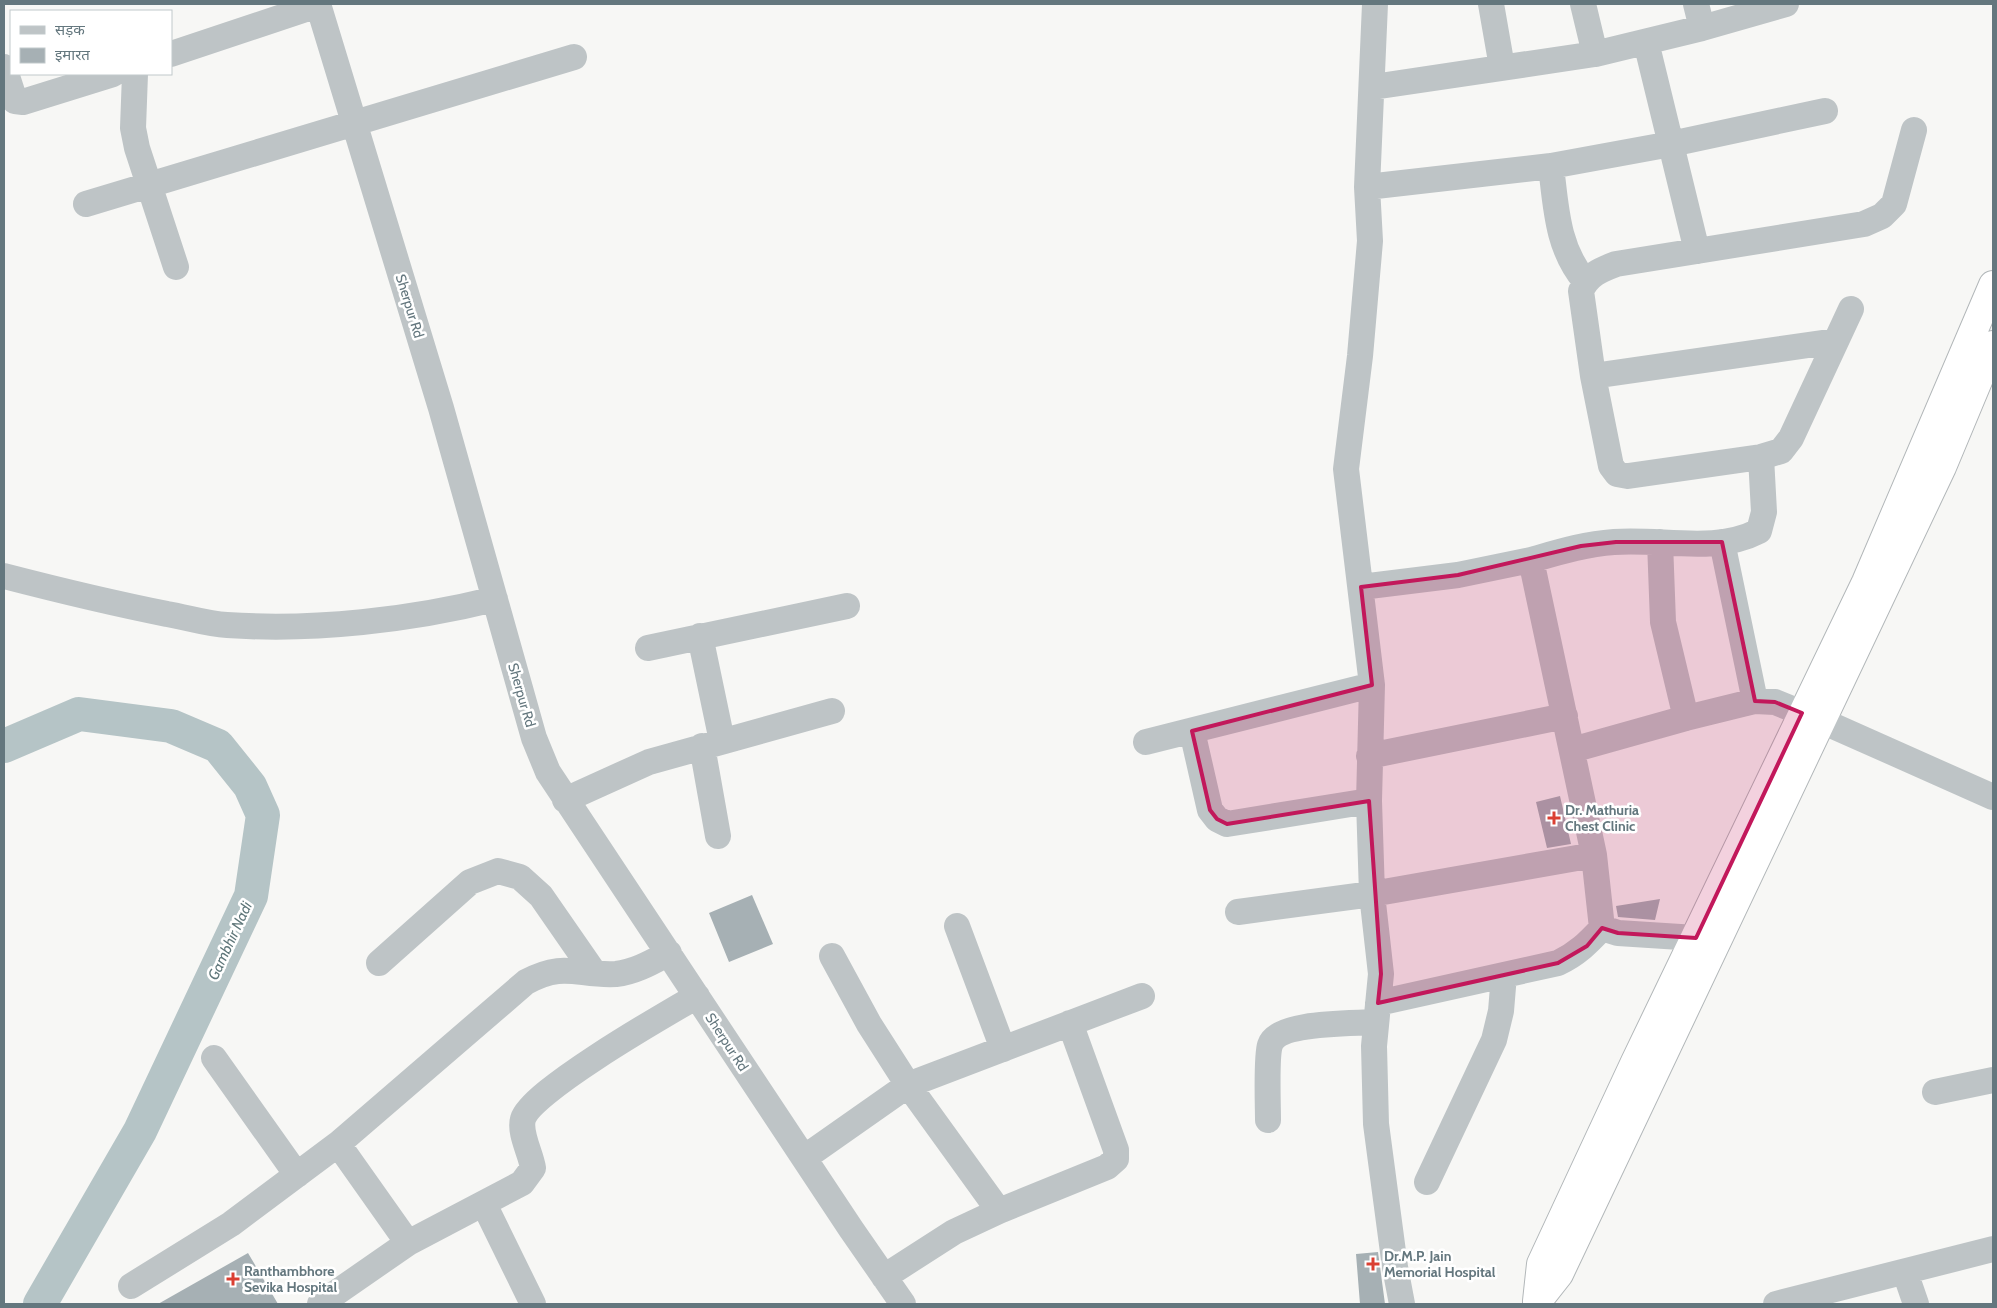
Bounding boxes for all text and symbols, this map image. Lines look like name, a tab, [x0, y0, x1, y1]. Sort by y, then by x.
legend	[10, 10, 172, 75]
text: सड़क	[55, 21, 85, 39]
text: इमारत	[55, 46, 90, 64]
street label: Sherpur Rd	[392, 272, 428, 340]
street label: Sherpur Rd	[504, 661, 540, 729]
place label: Dr. Mathuria Chest Clinic	[1565, 801, 1639, 835]
marker: Dr. Mathuria Chest Clinic	[1547, 811, 1561, 825]
water label: Gambhir Nadi	[204, 898, 256, 983]
street label: Sherpur Rd	[701, 1009, 753, 1075]
place label: Dr.M.P. Jain Memorial Hospital	[1384, 1247, 1496, 1281]
marker: Dr.M.P. Jain Memorial Hospital	[1366, 1257, 1380, 1271]
place label: Ranthambhore Sevika Hospital	[244, 1262, 337, 1296]
marker: Ranthambhore Sevika Hospital	[226, 1272, 240, 1286]

